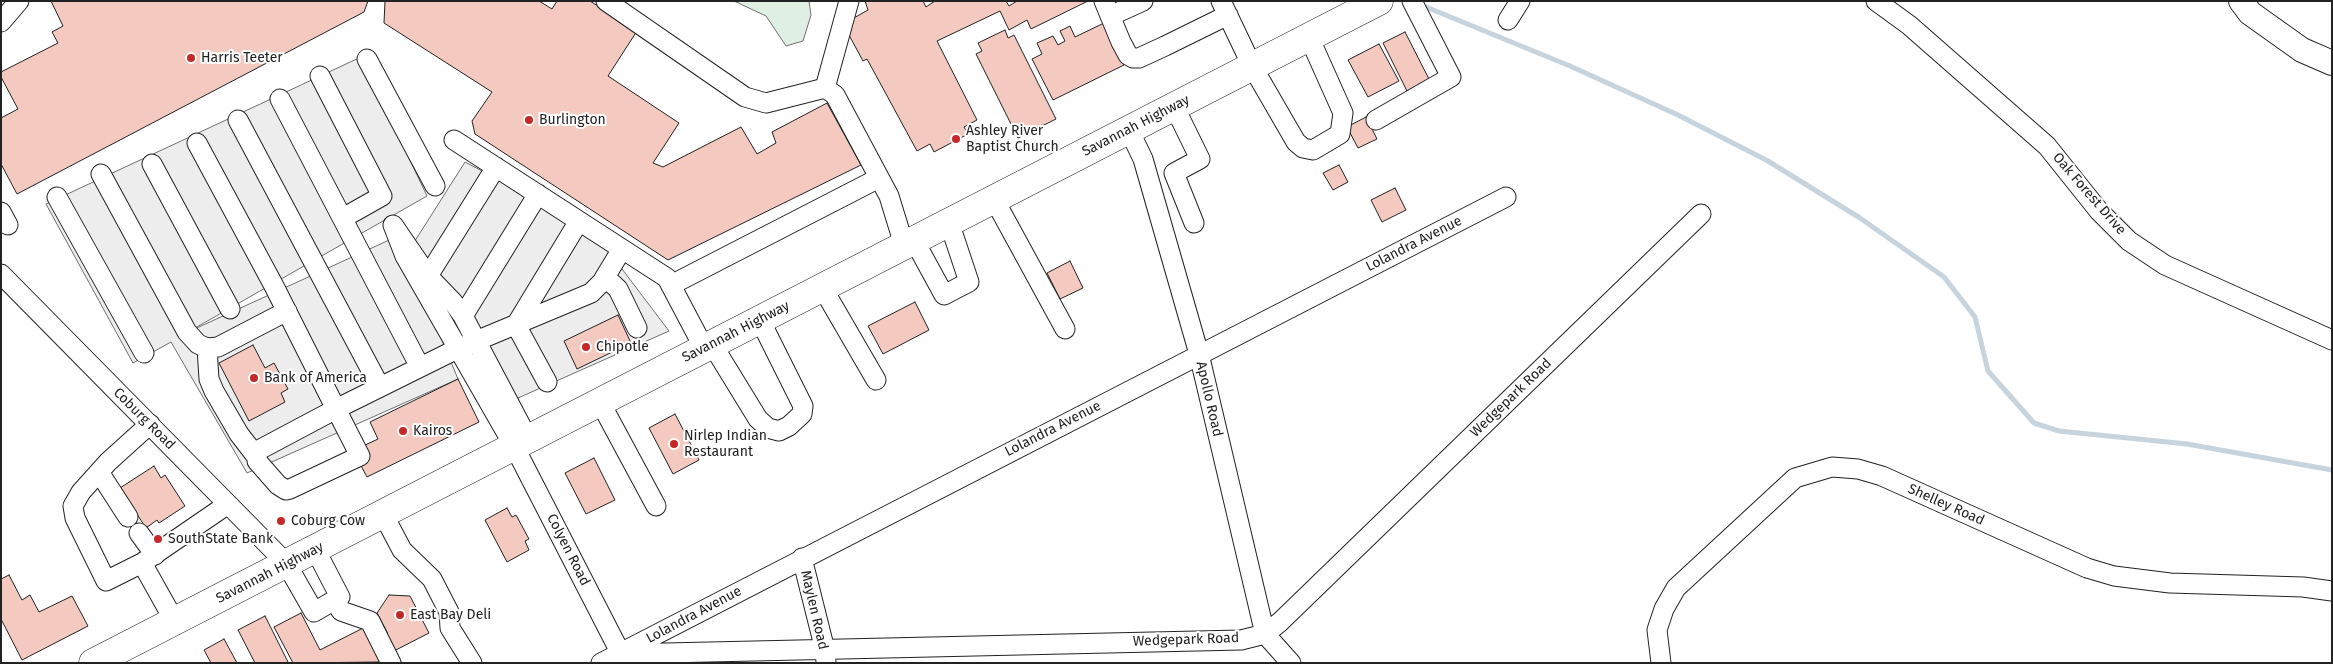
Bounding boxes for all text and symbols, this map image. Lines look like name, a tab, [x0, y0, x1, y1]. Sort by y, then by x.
place label: Harris Teeter	[201, 50, 283, 66]
marker: Harris Teeter	[185, 52, 197, 64]
street label: Savannah Highway	[1079, 92, 1193, 160]
place label: Burlington	[539, 112, 606, 128]
marker: Burlington	[523, 114, 535, 126]
place label: Ashley River Baptist Church	[966, 123, 1059, 156]
marker: Ashley River Baptist Church	[950, 133, 962, 145]
street label: Oak Forest Drive	[2049, 149, 2129, 239]
street label: Lolandra Avenue	[1363, 213, 1465, 275]
street label: Savannah Highway	[679, 298, 793, 366]
place label: Chipotle	[596, 339, 649, 355]
marker: Chipotle	[580, 341, 592, 353]
street label: Wedgepark Road	[1467, 355, 1555, 441]
street label: Apollo Road	[1192, 360, 1226, 438]
place label: Bank of America	[264, 370, 367, 386]
marker: Bank of America	[248, 372, 260, 384]
street label: Coburg Road	[110, 385, 178, 453]
street label: Lolandra Avenue	[1002, 398, 1104, 460]
place label: Kairos	[413, 423, 452, 439]
marker: Kairos	[397, 425, 409, 437]
place label: Nirlep Indian Restaurant	[684, 428, 767, 461]
marker: Nirlep Indian Restaurant	[668, 438, 680, 450]
street label: Shelley Road	[1905, 481, 1987, 529]
street label: Colyen Road	[543, 511, 593, 589]
place label: Coburg Cow	[291, 513, 365, 529]
marker: Coburg Cow	[275, 515, 287, 527]
place label: SouthState Bank	[168, 531, 273, 547]
marker: SouthState Bank	[152, 533, 164, 545]
street label: Savannah Highway	[213, 539, 327, 607]
street label: Maylen Road	[797, 569, 831, 651]
street label: Lolandra Avenue	[643, 583, 745, 647]
place label: East Bay Deli	[410, 607, 491, 623]
marker: East Bay Deli	[394, 609, 406, 621]
street label: Wedgepark Road	[1133, 630, 1239, 650]

